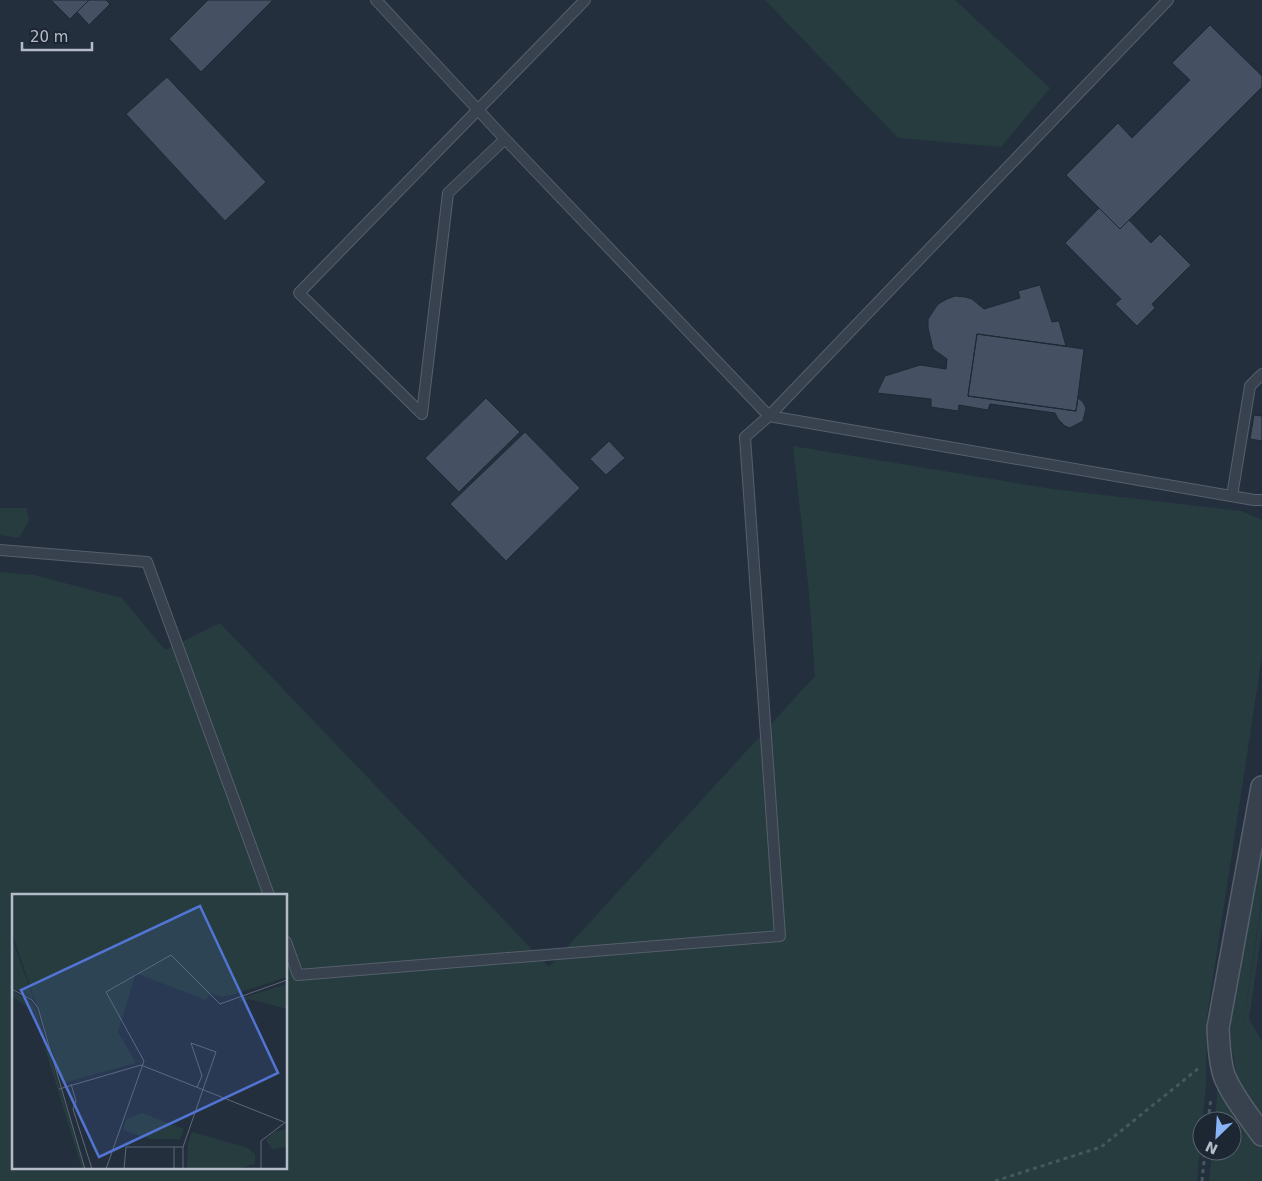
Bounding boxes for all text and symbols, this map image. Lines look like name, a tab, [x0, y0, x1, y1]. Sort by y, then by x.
scale bar	[22, 20, 92, 52]
text: 20 m	[30, 28, 68, 46]
inset map	[12, 894, 288, 1168]
north arrow	[1192, 1111, 1242, 1161]
text: N	[1203, 1138, 1220, 1158]

